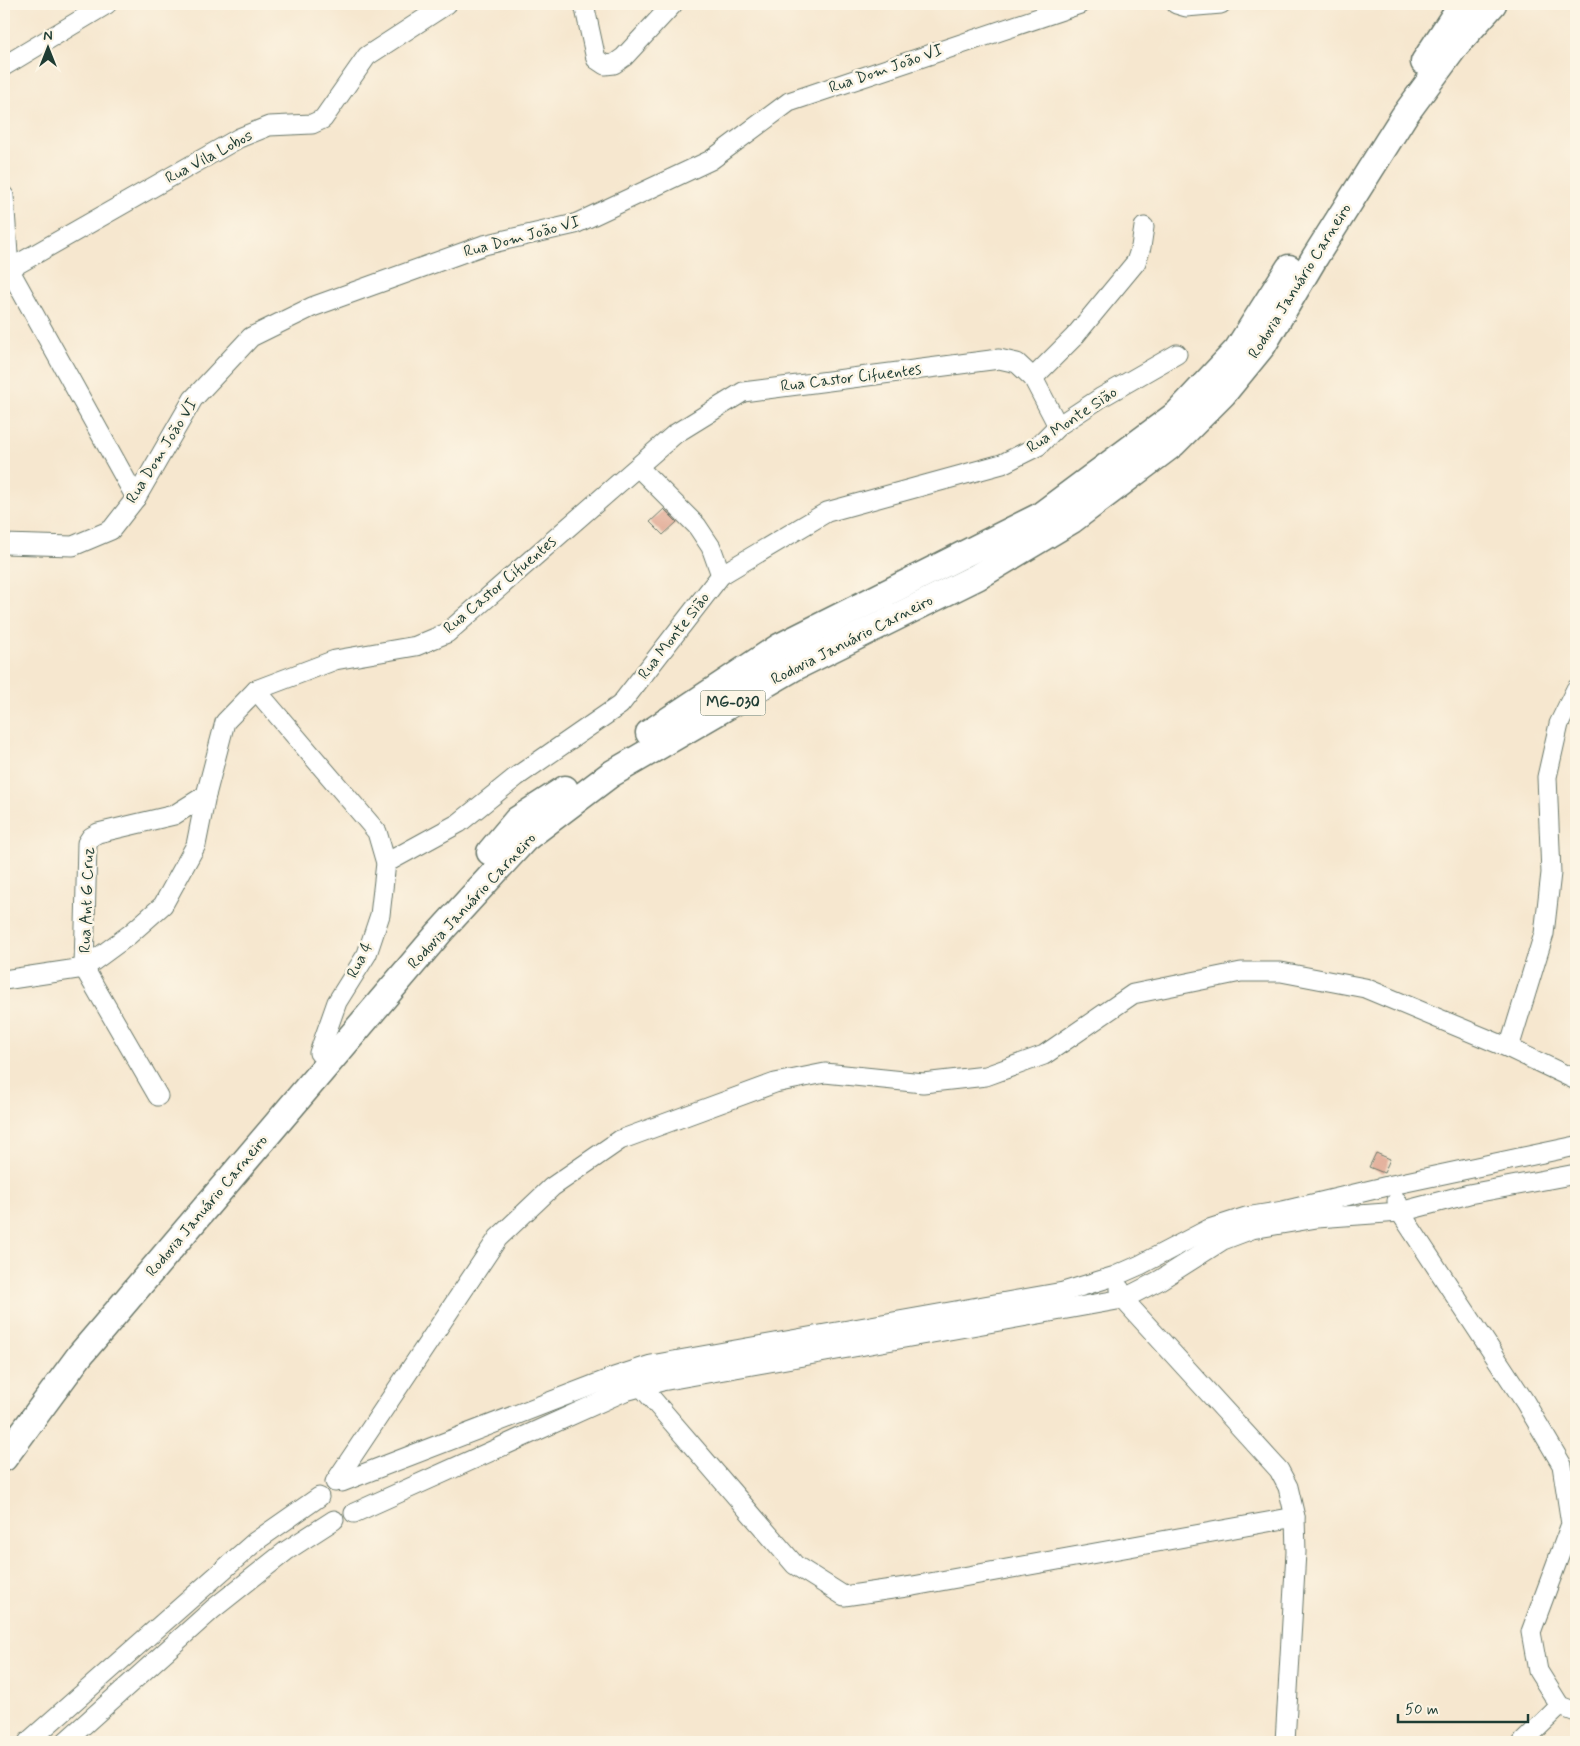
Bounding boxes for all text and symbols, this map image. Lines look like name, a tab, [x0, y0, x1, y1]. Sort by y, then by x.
north arrow	[22, 22, 72, 72]
text: N	[43, 27, 53, 45]
street label: Rua Dom João VI	[826, 40, 946, 98]
street label: Rua Vila Lobos	[162, 125, 256, 189]
street label: Rodovia Januário Carneiro	[1244, 199, 1357, 363]
street label: Rua Dom João VI	[461, 211, 583, 263]
street label: Rua Castor Cifuentes	[779, 359, 923, 397]
street label: Rua Monte Sião	[1023, 382, 1122, 458]
street label: Rua Dom João VI	[121, 395, 203, 507]
street label: Rua Castor Cifuentes	[439, 531, 561, 639]
street label: Rua Monte Sião	[633, 588, 715, 684]
street label: Rodovia Januário Carneiro	[767, 590, 937, 690]
road number: MG-030	[700, 690, 766, 716]
street label: Rodovia Januário Carneiro	[403, 828, 541, 974]
street label: Rua Ant G Cruz	[75, 847, 99, 953]
street label: Rua 4	[342, 938, 378, 982]
street label: Rodovia Januário Carneiro	[141, 1130, 273, 1281]
scale bar	[1398, 1691, 1528, 1723]
text: 50 m	[1405, 1700, 1439, 1720]

